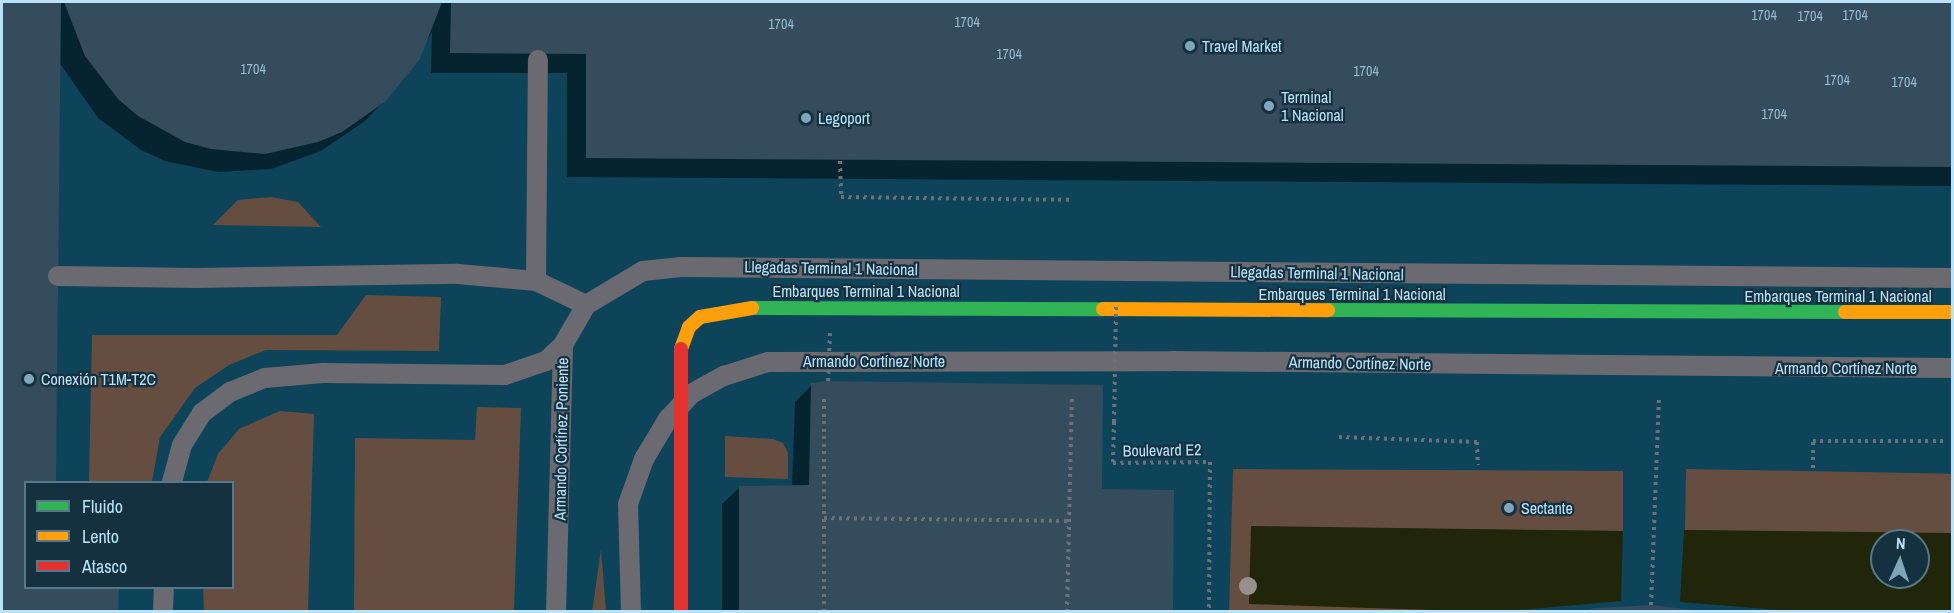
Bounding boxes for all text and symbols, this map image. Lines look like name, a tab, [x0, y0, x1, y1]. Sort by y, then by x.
house number: 1704	[1751, 7, 1777, 23]
house number: 1704	[1842, 7, 1868, 23]
house number: 1704	[1797, 8, 1823, 24]
house number: 1704	[954, 14, 980, 30]
house number: 1704	[768, 16, 794, 32]
place label: Travel Market	[1202, 36, 1282, 56]
marker: Travel Market	[1183, 39, 1197, 53]
house number: 1704	[996, 46, 1022, 62]
house number: 1704	[240, 61, 266, 77]
house number: 1704	[1353, 63, 1379, 79]
house number: 1704	[1824, 72, 1850, 88]
house number: 1704	[1891, 74, 1917, 90]
place label: Terminal 1 Nacional	[1281, 87, 1344, 125]
marker: Terminal 1 Nacional	[1262, 99, 1276, 113]
house number: 1704	[1761, 106, 1787, 122]
place label: Legoport	[818, 108, 870, 128]
marker: Legoport	[799, 111, 813, 125]
street label: Llegadas Terminal 1 Nacional	[744, 257, 918, 279]
street label: Llegadas Terminal 1 Nacional	[1230, 262, 1404, 284]
street label: Embarques Terminal 1 Nacional	[772, 281, 960, 301]
street label: Embarques Terminal 1 Nacional	[1258, 284, 1446, 304]
street label: Embarques Terminal 1 Nacional	[1744, 286, 1932, 306]
street label: Armando Cortínez Norte	[803, 351, 945, 371]
street label: Armando Cortínez Norte	[1289, 352, 1431, 374]
street label: Armando Cortínez Poniente	[550, 358, 572, 520]
street label: Armando Cortínez Norte	[1775, 358, 1917, 378]
place label: Conexión T1M-T2C	[41, 369, 156, 389]
marker: Conexión T1M-T2C	[22, 372, 36, 386]
street label: Boulevard E2	[1122, 440, 1202, 460]
legend	[24, 481, 234, 589]
text: Fluido	[82, 494, 123, 519]
place label: Sectante	[1521, 498, 1573, 518]
marker: Sectante	[1502, 501, 1516, 515]
text: Lento	[82, 524, 119, 549]
north arrow	[1870, 529, 1930, 589]
text: N	[1896, 532, 1906, 554]
text: Atasco	[82, 554, 127, 579]

